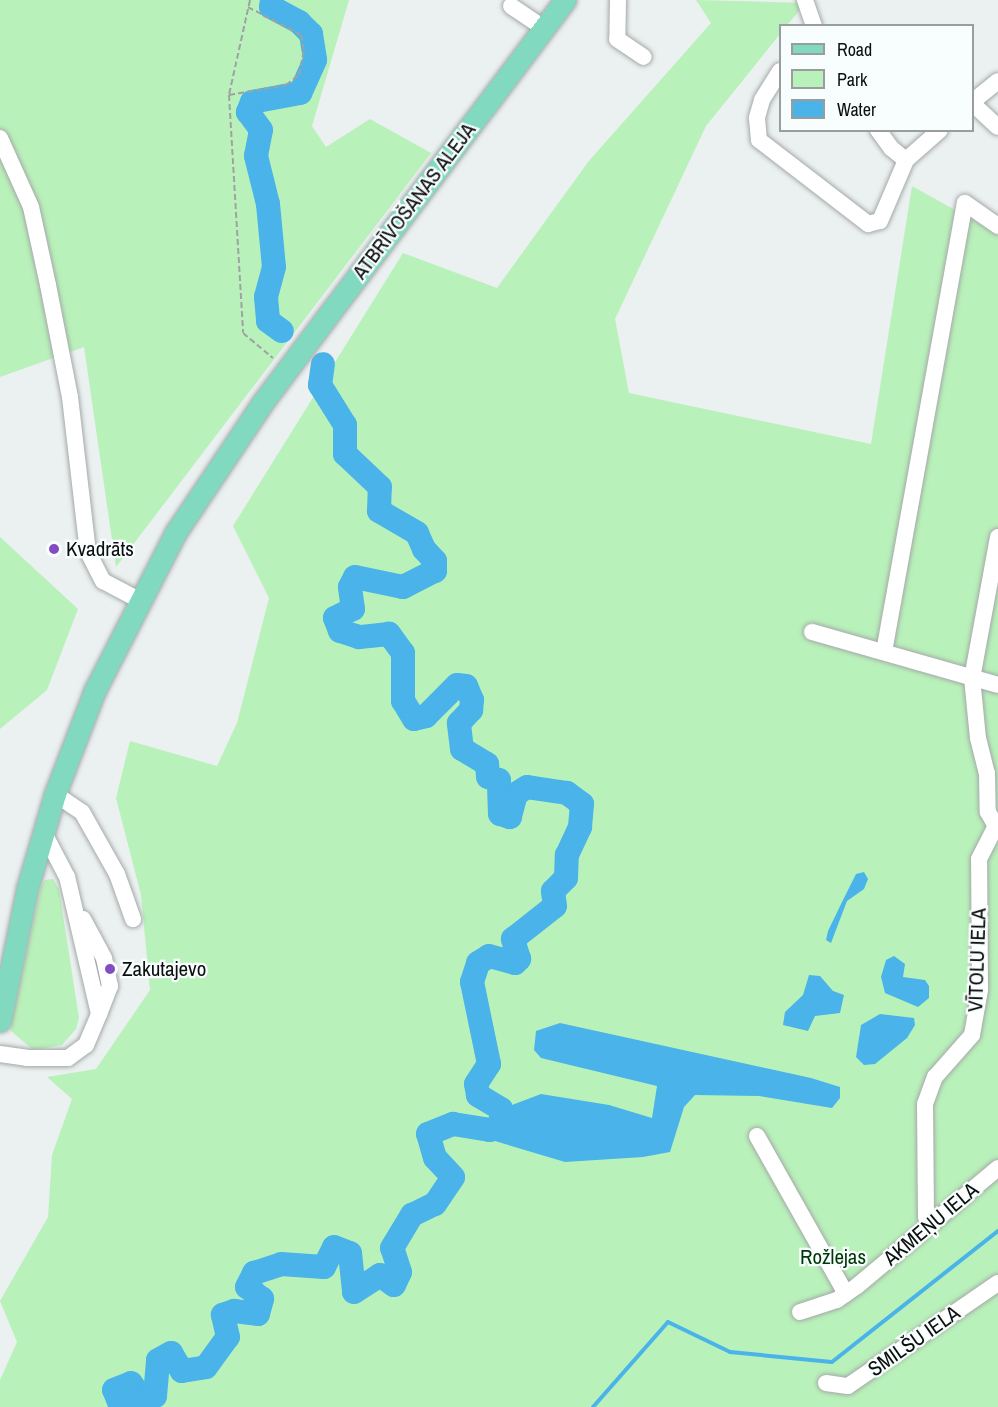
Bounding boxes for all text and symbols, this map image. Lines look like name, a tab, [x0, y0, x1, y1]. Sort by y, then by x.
legend	[779, 24, 974, 132]
text: Road	[837, 37, 872, 62]
text: Park	[837, 67, 867, 92]
text: Water	[837, 97, 876, 122]
street label: ATBRĪVOŠANAS ALEJA	[347, 117, 481, 285]
place label: Kvadrāts	[66, 536, 134, 562]
marker: Kvadrāts	[47, 542, 61, 556]
street label: VĪTOLU IELA	[963, 908, 991, 1012]
place label: Zakutajevo	[122, 956, 206, 982]
marker: Zakutajevo	[103, 962, 117, 976]
street label: AKMEŅU IELA	[879, 1177, 983, 1271]
park label: Rožlejas	[800, 1244, 866, 1270]
street label: SMILŠU IELA	[863, 1300, 965, 1382]

